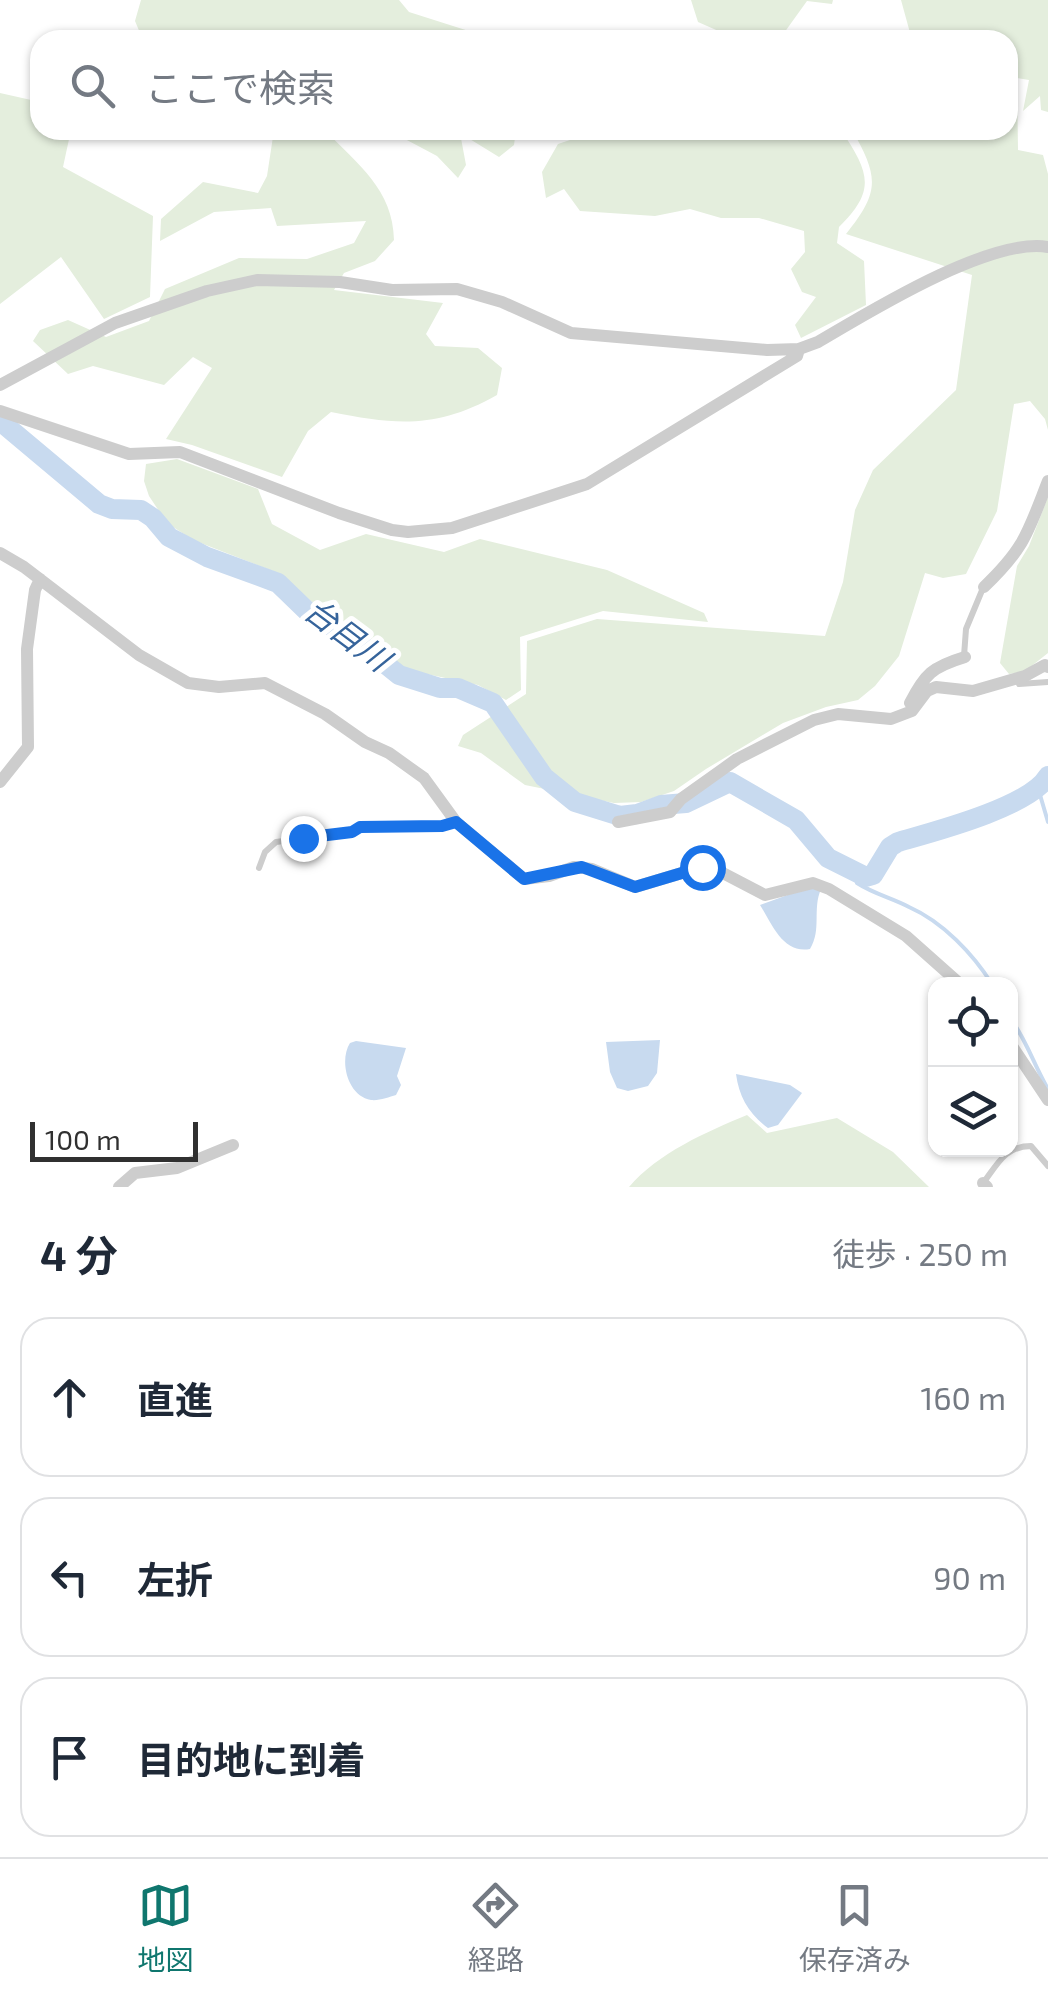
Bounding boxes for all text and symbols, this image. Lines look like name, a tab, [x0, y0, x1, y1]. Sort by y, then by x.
search box	[30, 30, 1018, 140]
icon: search	[65, 58, 120, 113]
text: ここで検索	[145, 64, 335, 110]
water label: 台目川	[298, 589, 400, 679]
route end	[281, 816, 327, 862]
route start	[680, 845, 726, 891]
map controls	[928, 977, 1018, 1157]
button: locate	[928, 977, 1018, 1067]
button: layers	[928, 1067, 1018, 1157]
scale bar	[30, 1117, 198, 1162]
text: 100 m	[45, 1122, 121, 1156]
text: 4 分	[40, 1229, 118, 1279]
text: 徒歩 · 250 m	[833, 1234, 1008, 1272]
icon: ahead	[42, 1370, 97, 1425]
text: 直進	[137, 1376, 213, 1422]
text: 160 m	[920, 1378, 1006, 1416]
icon: left	[42, 1550, 97, 1605]
text: 左折	[137, 1556, 213, 1602]
text: 90 m	[933, 1558, 1006, 1596]
icon: arrive	[42, 1730, 97, 1785]
text: 目的地に到着	[137, 1736, 365, 1782]
tab: 地図	[137, 1878, 193, 1978]
tab: 経路	[468, 1878, 524, 1978]
tab: 保存済み	[799, 1878, 911, 1978]

